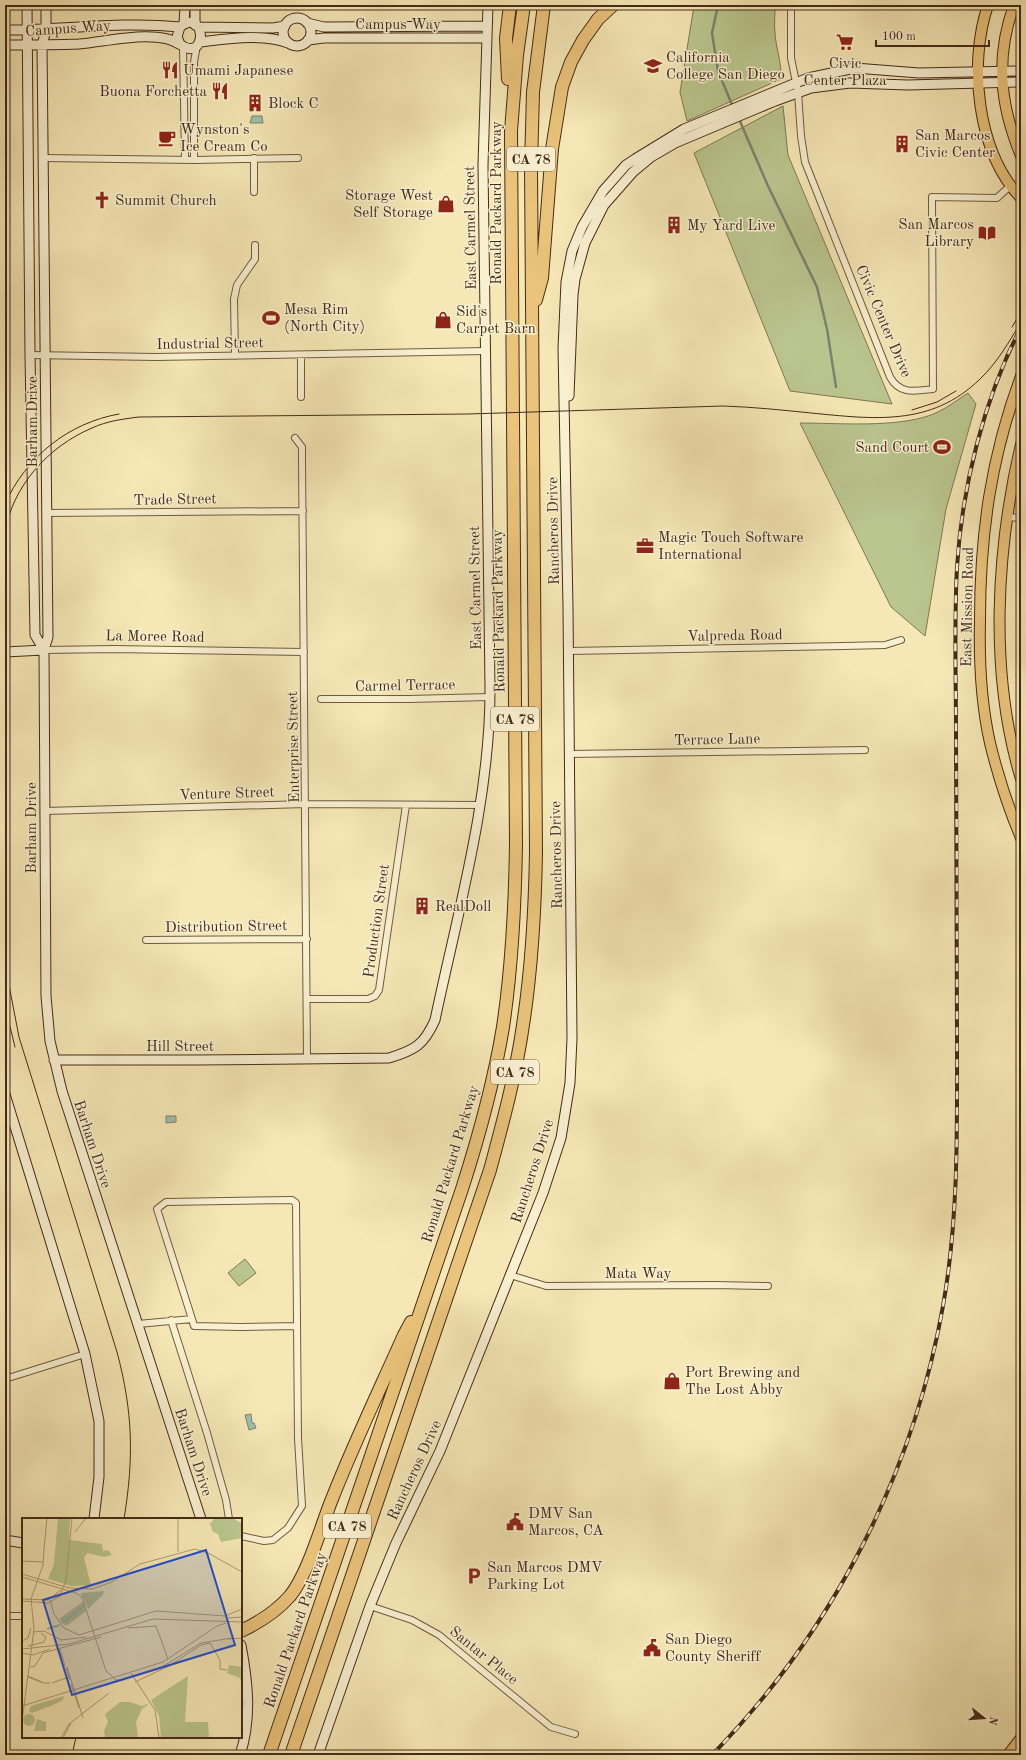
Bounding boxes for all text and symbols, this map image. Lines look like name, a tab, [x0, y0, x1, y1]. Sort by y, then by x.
street label: Campus Way	[355, 18, 441, 33]
street label: Campus Way	[25, 19, 111, 40]
scale bar	[876, 22, 989, 48]
text: 100 m	[882, 31, 916, 43]
supermarket icon: Civic Center Plaza	[835, 32, 855, 52]
place label: California College San Diego	[666, 51, 785, 83]
school or university icon: California College San Diego	[643, 56, 663, 76]
place label: Civic Center Plaza	[803, 57, 887, 89]
restaurant icon: Umami Japanese	[160, 60, 180, 80]
place label: Umami Japanese	[183, 64, 293, 79]
restaurant icon: Buona Forchetta	[210, 81, 230, 101]
place label: Buona Forchetta	[99, 85, 208, 100]
building icon: Block C	[245, 93, 265, 113]
place label: Block C	[268, 97, 318, 112]
street label: Ronald Packard Parkway	[490, 121, 505, 285]
place label: Wynston's Ice Cream Co	[180, 123, 268, 155]
cafe icon: Wynston's Ice Cream Co	[157, 128, 177, 148]
place label: San Marcos Civic Center	[915, 129, 995, 161]
building icon: San Marcos Civic Center	[892, 134, 912, 154]
road number: CA 78	[507, 147, 555, 171]
street label: East Carmel Street	[463, 166, 480, 290]
place label: Storage West Self Storage	[345, 189, 433, 221]
church icon: Summit Church	[92, 190, 112, 210]
place label: Summit Church	[115, 194, 217, 209]
shop icon: Storage West Self Storage	[436, 194, 456, 214]
building icon: My Yard Live	[664, 215, 684, 235]
place label: San Marcos Library	[898, 218, 974, 250]
place label: My Yard Live	[687, 219, 776, 234]
library icon: San Marcos Library	[977, 223, 997, 243]
street label: Civic Center Drive	[852, 263, 913, 380]
place label: Mesa Rim (North City)	[284, 303, 365, 335]
place label: Sid's Carpet Barn	[456, 305, 536, 337]
sports icon: Mesa Rim (North City)	[261, 308, 281, 328]
shop icon: Sid's Carpet Barn	[433, 310, 453, 330]
street label: Industrial Street	[156, 336, 264, 353]
street label: Barham Drive	[26, 376, 41, 468]
sports icon: Sand Court	[932, 437, 952, 457]
place label: Sand Court	[855, 441, 929, 456]
street label: Rancheros Drive	[546, 477, 563, 585]
street label: Trade Street	[133, 492, 217, 509]
street label: East Carmel Street	[468, 526, 485, 650]
street label: Ronald Packard Parkway	[491, 529, 508, 693]
place label: Magic Touch Software International	[658, 531, 804, 563]
office icon: Magic Touch Software International	[635, 536, 655, 556]
street label: East Mission Road	[960, 546, 977, 667]
street label: Valpreda Road	[687, 628, 783, 645]
street label: La Moree Road	[105, 629, 205, 646]
street label: Carmel Terrace	[355, 678, 455, 695]
street label: Enterprise Street	[286, 691, 303, 803]
road number: CA 78	[491, 707, 539, 731]
street label: Terrace Lane	[674, 732, 760, 749]
street label: Barham Drive	[25, 782, 40, 874]
street label: Venture Street	[179, 785, 275, 804]
street label: Rancheros Drive	[549, 801, 566, 909]
street label: Production Street	[362, 863, 393, 979]
building icon: RealDoll	[412, 896, 432, 916]
place label: RealDoll	[435, 900, 491, 915]
street label: Distribution Street	[165, 919, 287, 936]
street label: Hill Street	[146, 1040, 214, 1055]
road number: CA 78	[491, 1060, 539, 1084]
street label: Ronald Packard Parkway	[420, 1084, 483, 1245]
street label: Barham Drive	[70, 1099, 113, 1190]
street label: Rancheros Drive	[510, 1118, 557, 1225]
street label: Mata Way	[605, 1267, 671, 1282]
place label: Port Brewing and The Lost Abby	[685, 1366, 800, 1398]
shop icon: Port Brewing and The Lost Abby	[662, 1371, 682, 1391]
street label: Barham Drive	[171, 1407, 214, 1498]
street label: Rancheros Drive	[386, 1418, 445, 1523]
place label: DMV San Marcos, CA	[528, 1507, 604, 1539]
public building icon: DMV San Marcos, CA	[505, 1512, 525, 1532]
road number: CA 78	[323, 1514, 371, 1538]
inset map	[22, 1518, 242, 1738]
street label: Ronald Packard Parkway	[263, 1551, 330, 1710]
place label: San Marcos DMV Parking Lot	[487, 1561, 603, 1593]
parking icon: San Marcos DMV Parking Lot	[464, 1566, 484, 1586]
street label: Santar Place	[446, 1624, 520, 1688]
place label: San Diego County Sheriff	[665, 1633, 762, 1665]
public building icon: San Diego County Sheriff	[642, 1638, 662, 1658]
north arrow	[964, 1698, 1004, 1738]
text: N	[985, 1715, 999, 1727]

